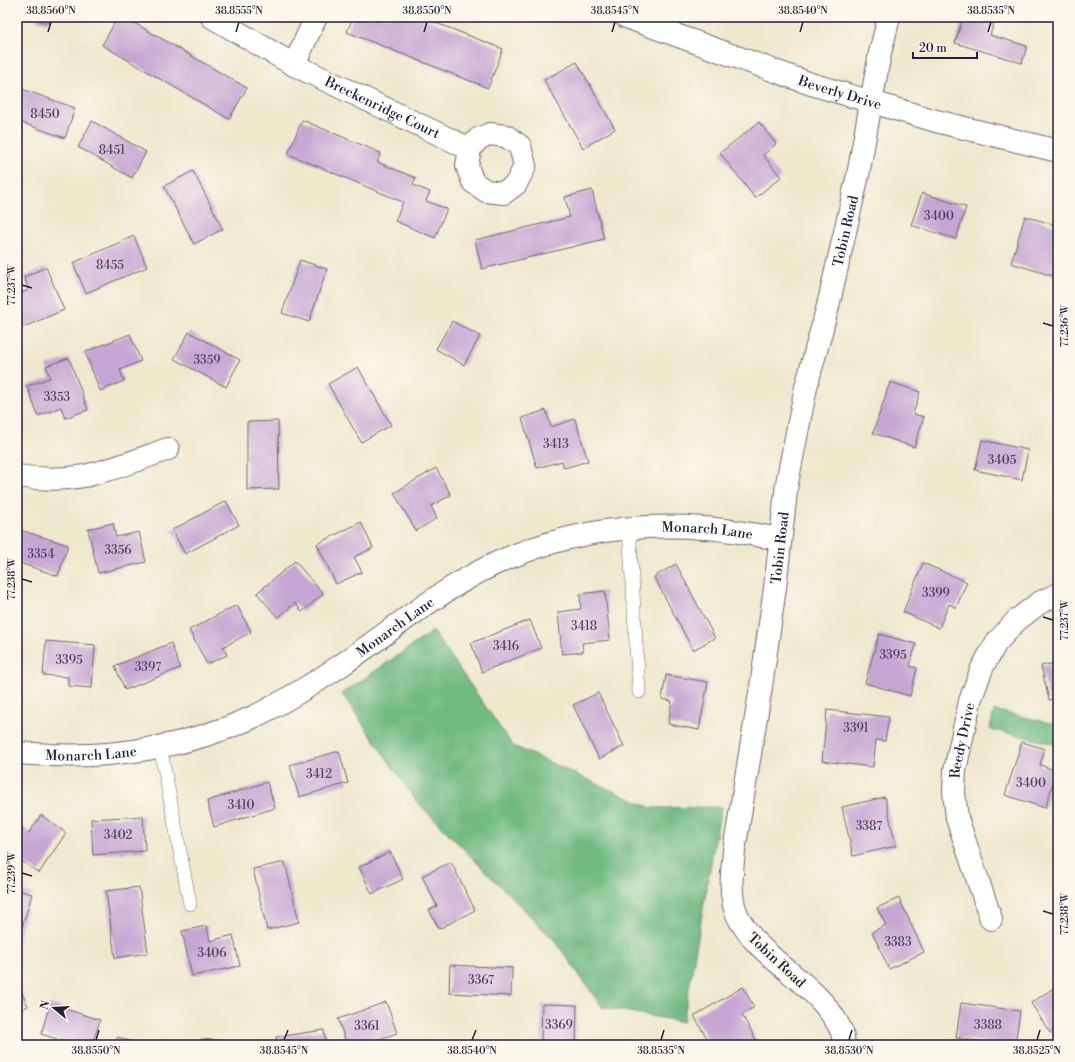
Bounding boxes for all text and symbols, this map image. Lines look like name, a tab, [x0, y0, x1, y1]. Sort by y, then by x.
text: 38.8560°N	[26, 5, 76, 17]
text: 38.8555°N	[215, 5, 263, 17]
text: 38.8550°N	[403, 5, 452, 17]
text: 38.8545°N	[591, 5, 640, 17]
text: 38.8540°N	[778, 5, 828, 17]
text: 38.8535°N	[967, 5, 1015, 17]
scale bar	[913, 34, 977, 60]
text: 20 m	[919, 41, 947, 56]
street label: Beverly Drive	[795, 72, 884, 114]
street label: Breckenridge Court	[321, 73, 443, 143]
house number: 8450	[30, 107, 60, 122]
house number: 8451	[99, 143, 126, 158]
street label: Tobin Road	[829, 194, 863, 269]
house number: 3400	[924, 209, 954, 224]
house number: 8455	[96, 258, 124, 273]
text: 77.237°W	[6, 264, 18, 305]
text: 77.236°W	[1059, 304, 1071, 347]
house number: 3359	[193, 353, 221, 368]
house number: 3353	[44, 390, 71, 405]
house number: 3413	[543, 437, 569, 452]
house number: 3405	[988, 453, 1017, 468]
street label: Tobin Road	[768, 511, 794, 585]
street label: Monarch Lane	[662, 519, 754, 544]
house number: 3356	[104, 543, 132, 558]
house number: 3354	[27, 547, 55, 562]
text: 77.238°W	[6, 557, 18, 600]
house number: 3399	[922, 586, 950, 601]
street label: Monarch Lane	[353, 594, 438, 662]
text: 77.237°W	[1059, 599, 1071, 640]
house number: 3418	[571, 619, 597, 634]
house number: 3416	[493, 639, 519, 654]
house number: 3395	[879, 648, 907, 663]
house number: 3395	[55, 653, 83, 668]
house number: 3397	[135, 660, 161, 675]
street label: Reedy Drive	[947, 701, 979, 779]
house number: 3391	[843, 721, 869, 736]
street label: Monarch Lane	[45, 743, 138, 765]
house number: 3412	[306, 767, 332, 782]
house number: 3400	[1016, 776, 1046, 791]
house number: 3410	[228, 798, 254, 813]
house number: 3387	[856, 819, 882, 834]
house number: 3402	[104, 828, 132, 843]
text: 77.239°W	[6, 851, 18, 894]
text: 77.238°W	[1059, 892, 1071, 935]
street label: Tobin Road	[744, 929, 809, 992]
house number: 3383	[884, 935, 912, 950]
house number: 3406	[197, 946, 227, 961]
house number: 3367	[468, 973, 494, 988]
north arrow	[34, 988, 74, 1028]
text: N	[37, 999, 54, 1012]
house number: 3369	[545, 1018, 573, 1033]
house number: 3388	[974, 1018, 1002, 1033]
house number: 3361	[354, 1019, 381, 1034]
text: 38.8550°N	[72, 1045, 121, 1057]
text: 38.8545°N	[260, 1045, 309, 1057]
text: 38.8540°N	[447, 1045, 497, 1057]
text: 38.8535°N	[637, 1045, 685, 1057]
text: 38.8530°N	[825, 1045, 874, 1057]
text: 38.8525°N	[1013, 1045, 1061, 1057]

